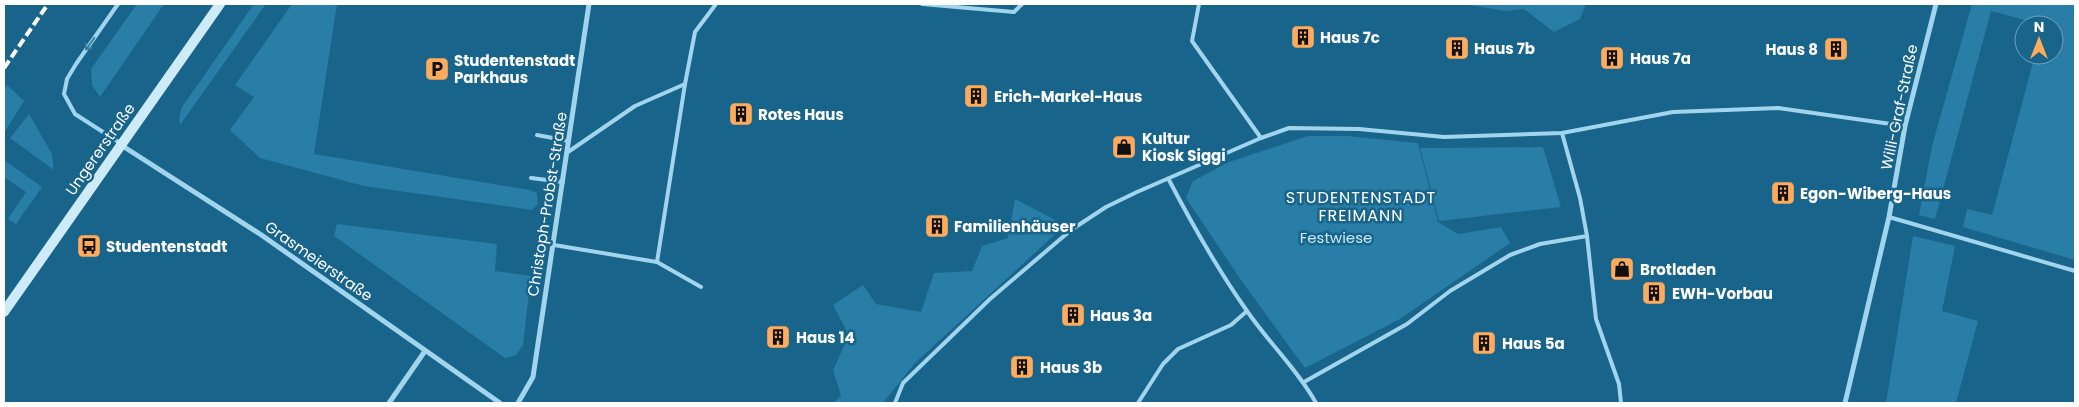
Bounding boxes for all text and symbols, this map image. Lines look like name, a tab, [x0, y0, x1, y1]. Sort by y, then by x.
north arrow	[2014, 15, 2064, 65]
text: N	[2034, 17, 2044, 37]
building icon: Haus 7c	[1290, 24, 1316, 50]
place label: Haus 7c	[1320, 27, 1380, 48]
building icon: Haus 7b	[1444, 35, 1470, 61]
one-way arrow	[85, 36, 95, 50]
building icon: Haus 8	[1823, 36, 1849, 62]
place label: Haus 7b	[1474, 38, 1535, 59]
place label: Haus 8	[1765, 39, 1818, 60]
street label: Willi-Graf-Straße	[1875, 42, 1923, 172]
building icon: Haus 7a	[1599, 45, 1625, 71]
place label: Haus 7a	[1630, 48, 1691, 69]
place label: Studentenstadt Parkhaus	[454, 50, 575, 88]
parking icon: Studentenstadt Parkhaus	[424, 56, 450, 82]
building icon: Erich-Markel-Haus	[963, 83, 989, 109]
place label: Erich-Markel-Haus	[994, 86, 1143, 107]
street label: Ungererstraße	[60, 99, 140, 199]
building icon: Rotes Haus	[728, 101, 754, 127]
place label: Rotes Haus	[758, 104, 844, 125]
street label: Christoph-Probst-Straße	[522, 110, 572, 298]
place label: Kultur Kiosk Siggi	[1142, 128, 1226, 166]
shop icon: Kultur Kiosk Siggi	[1111, 134, 1137, 160]
building icon: Egon-Wiberg-Haus	[1770, 180, 1796, 206]
place label: Egon-Wiberg-Haus	[1800, 183, 1951, 204]
district label: STUDENTENSTADT FREIMANN	[1286, 186, 1436, 227]
building icon: Familienhäuser	[924, 213, 950, 239]
street label: Grasmeierstraße	[261, 216, 377, 306]
place label: Familienhäuser	[954, 216, 1076, 237]
park label: Festwiese	[1300, 227, 1372, 248]
bus stop icon: Studentenstadt	[76, 233, 102, 259]
place label: Studentenstadt	[106, 236, 227, 257]
shop icon: Brotladen	[1609, 256, 1635, 282]
place label: Brotladen	[1640, 259, 1716, 280]
building icon: EWH-Vorbau	[1641, 280, 1667, 306]
place label: EWH-Vorbau	[1672, 283, 1773, 304]
building icon: Haus 3a	[1060, 302, 1086, 328]
place label: Haus 3a	[1090, 305, 1152, 326]
building icon: Haus 14	[765, 324, 791, 350]
place label: Haus 14	[796, 327, 855, 348]
building icon: Haus 5a	[1471, 330, 1497, 356]
place label: Haus 5a	[1502, 333, 1565, 354]
building icon: Haus 3b	[1009, 354, 1035, 380]
place label: Haus 3b	[1040, 357, 1102, 378]

